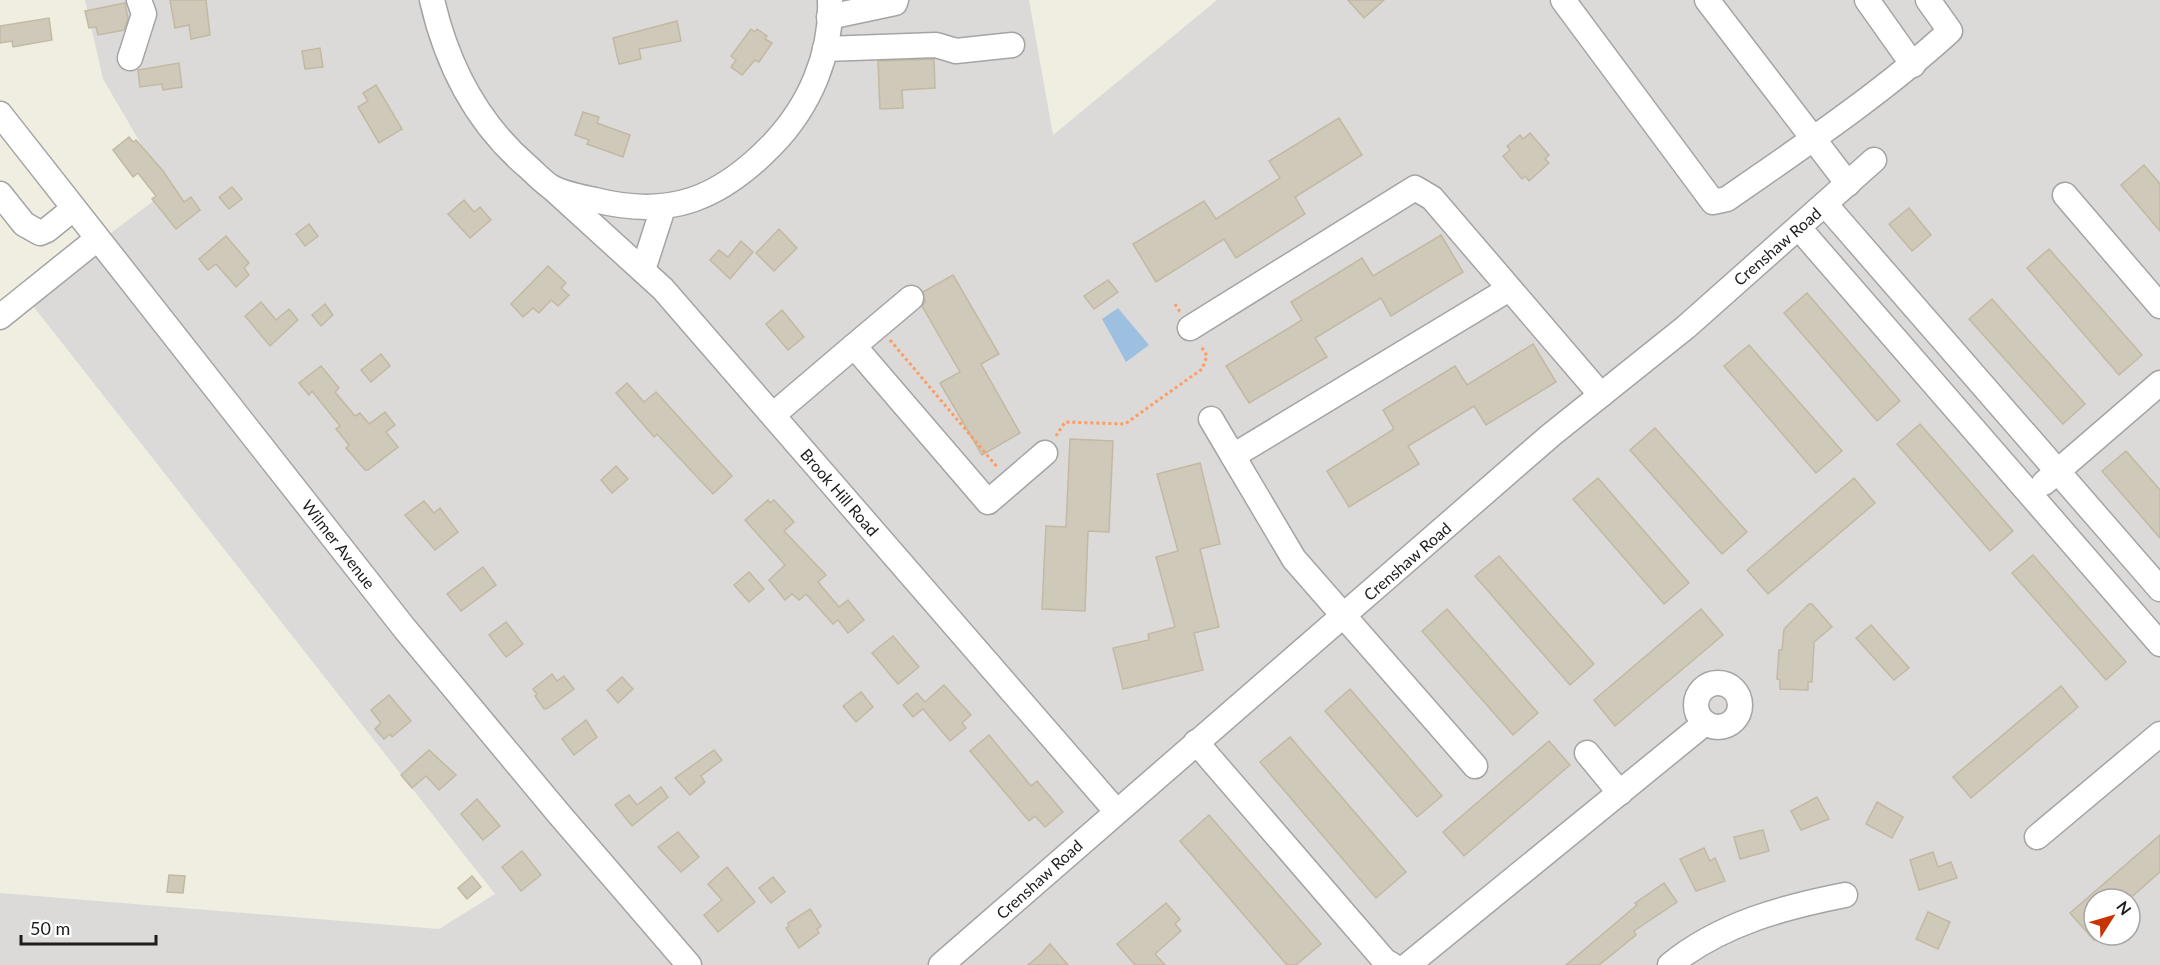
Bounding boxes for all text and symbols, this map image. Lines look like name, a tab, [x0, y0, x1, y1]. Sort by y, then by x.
street label: Crenshaw Road	[1730, 203, 1824, 289]
street label: Brook Hill Road	[797, 445, 883, 539]
street label: Wilmer Avenue	[298, 496, 380, 592]
street label: Crenshaw Road	[1360, 518, 1454, 604]
street label: Crenshaw Road	[992, 835, 1086, 923]
north arrow	[2082, 887, 2142, 947]
text: N	[2113, 897, 2136, 918]
scale bar	[21, 908, 156, 946]
text: 50 m	[30, 917, 70, 939]

